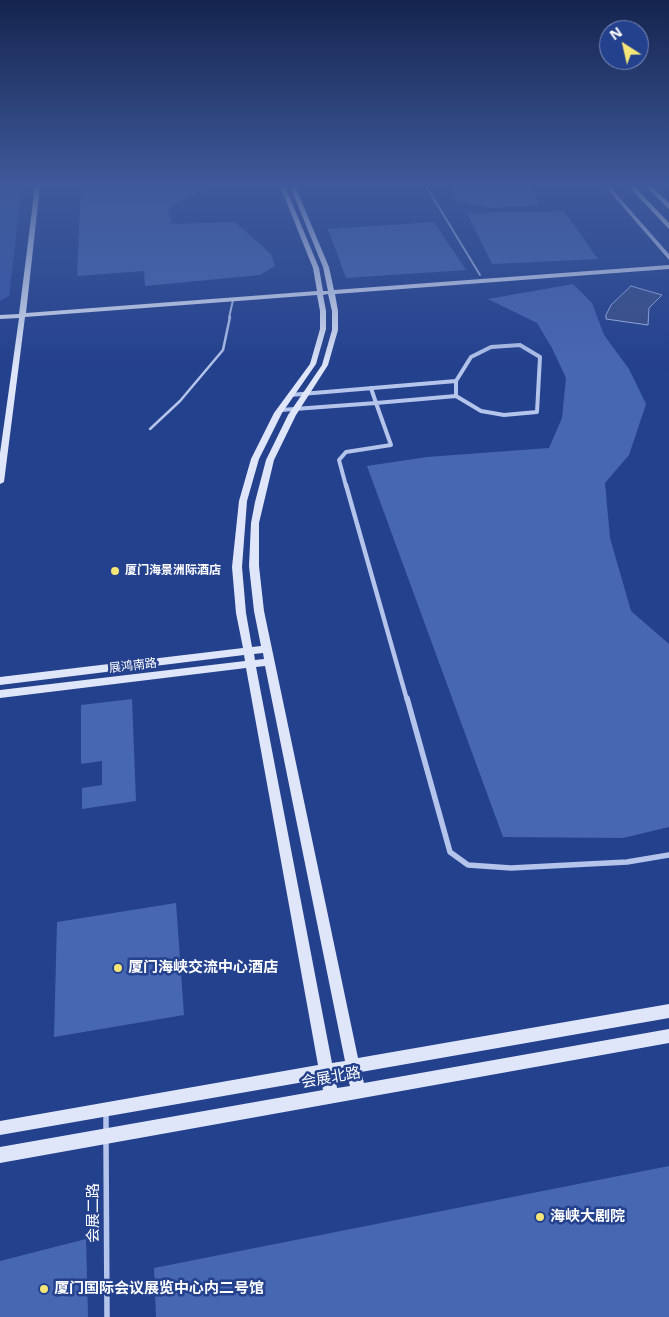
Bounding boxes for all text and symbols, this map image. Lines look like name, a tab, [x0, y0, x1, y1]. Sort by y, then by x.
north arrow	[599, 20, 649, 70]
text: N	[606, 22, 626, 44]
place label: 厦门海景洲际酒店	[125, 564, 221, 578]
marker: 厦门海景洲际酒店	[109, 565, 121, 577]
street label: 展鸿南路	[108, 656, 158, 676]
place label: 厦门海峡交流中心酒店	[128, 959, 278, 977]
marker: 厦门海峡交流中心酒店	[112, 962, 124, 974]
street label: 会展北路	[300, 1064, 362, 1092]
street label: 会展二路	[85, 1183, 103, 1243]
place label: 海峡大剧院	[550, 1208, 625, 1226]
marker: 海峡大剧院	[534, 1211, 546, 1223]
place label: 厦门国际会议展览中心内二号馆	[54, 1280, 264, 1298]
marker: 厦门国际会议展览中心内二号馆	[38, 1283, 50, 1295]

